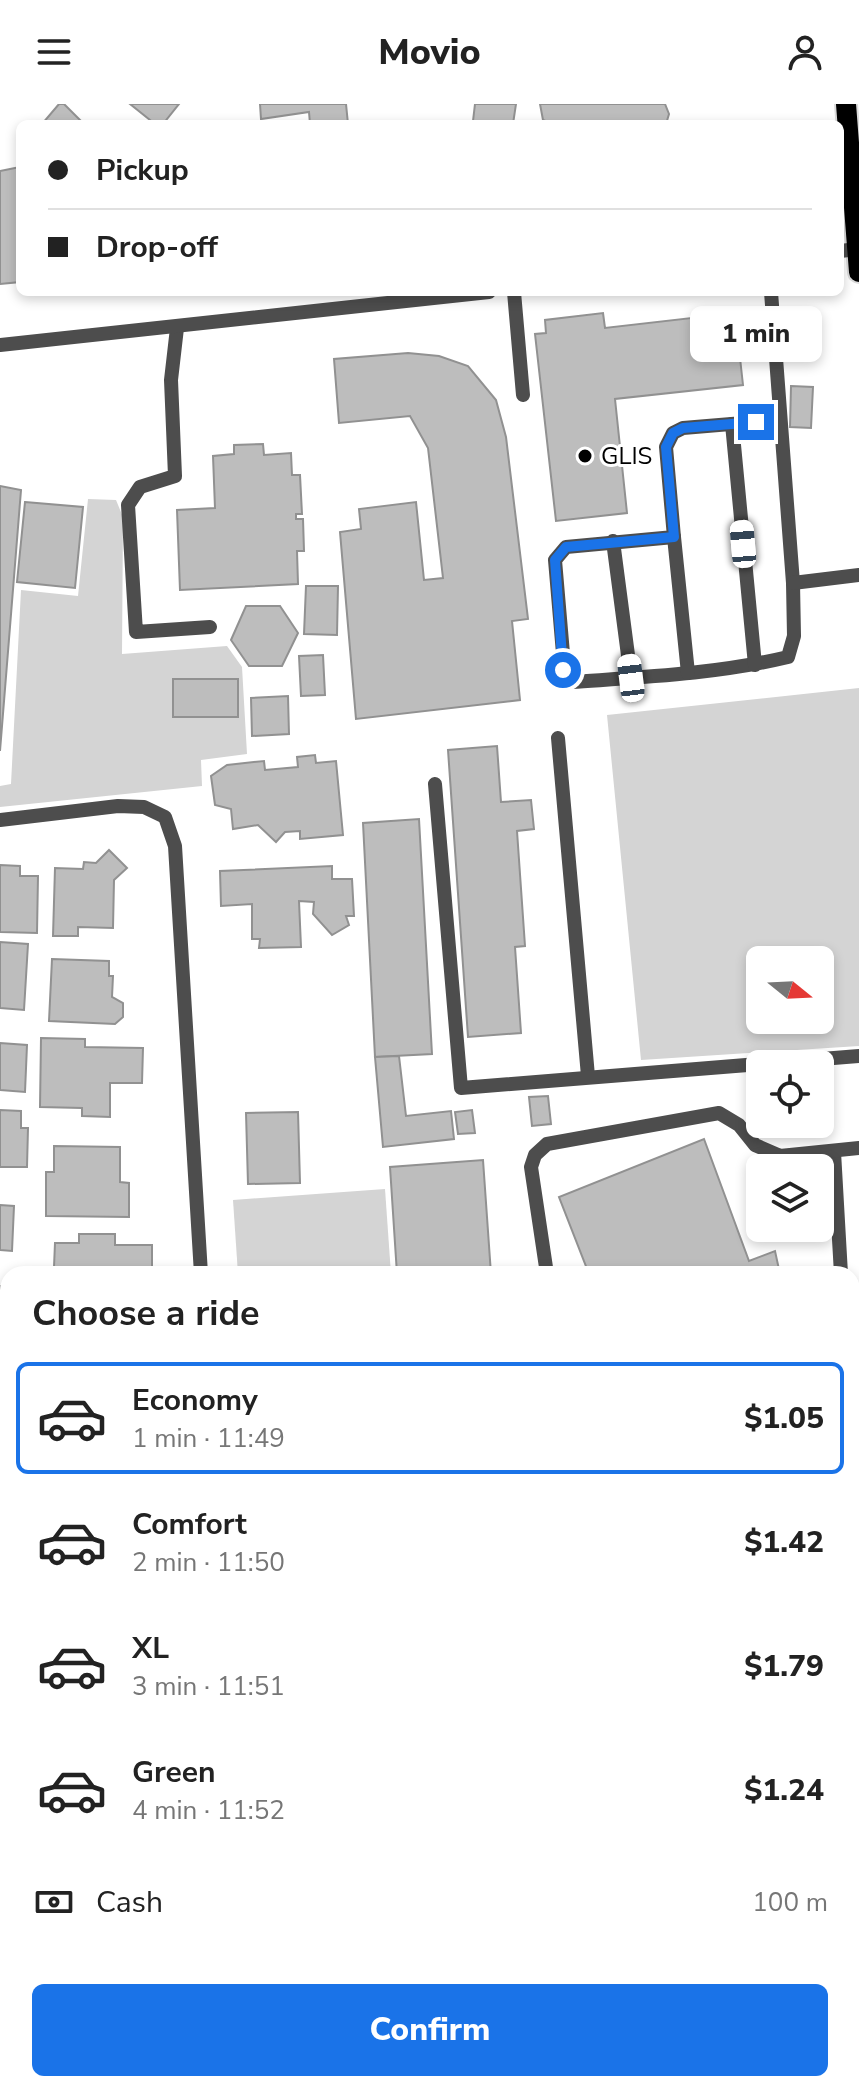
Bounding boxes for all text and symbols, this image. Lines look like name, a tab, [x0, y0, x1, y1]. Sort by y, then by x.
text: Movio	[378, 28, 481, 77]
icon: menu	[32, 30, 76, 74]
icon: person	[783, 30, 827, 74]
text: Pickup	[96, 150, 189, 191]
text: Drop-off	[96, 227, 218, 268]
callout: 1 min	[690, 306, 822, 362]
text: 1 min	[722, 316, 790, 351]
route end	[738, 404, 774, 440]
place label: GLIS	[601, 440, 652, 472]
marker: GLIS	[576, 447, 594, 465]
car	[729, 519, 757, 569]
route start	[545, 652, 581, 688]
car	[616, 653, 646, 703]
north arrow	[746, 946, 834, 1034]
map controls	[746, 946, 834, 1242]
button: locate	[746, 1050, 834, 1138]
button: layers	[746, 1154, 834, 1242]
text: Choose a ride	[32, 1289, 260, 1338]
text: Economy	[132, 1380, 258, 1421]
icon: car	[36, 1382, 108, 1454]
text: $1.05	[744, 1398, 824, 1439]
text: 1 min · 11:49	[132, 1421, 285, 1456]
text: Comfort	[132, 1504, 247, 1545]
icon: car	[36, 1506, 108, 1578]
text: $1.42	[744, 1522, 824, 1563]
text: 2 min · 11:50	[132, 1545, 285, 1580]
text: XL	[132, 1628, 169, 1669]
icon: car	[36, 1630, 108, 1702]
text: $1.79	[744, 1646, 824, 1687]
text: 3 min · 11:51	[132, 1669, 285, 1704]
text: Green	[132, 1752, 216, 1793]
icon: car	[36, 1754, 108, 1826]
text: $1.24	[744, 1770, 824, 1811]
text: 4 min · 11:52	[132, 1793, 285, 1828]
icon: cash	[32, 1880, 76, 1924]
text: Cash	[96, 1882, 163, 1923]
text: 100 m	[752, 1885, 828, 1920]
button: Confirm	[32, 1984, 828, 2076]

